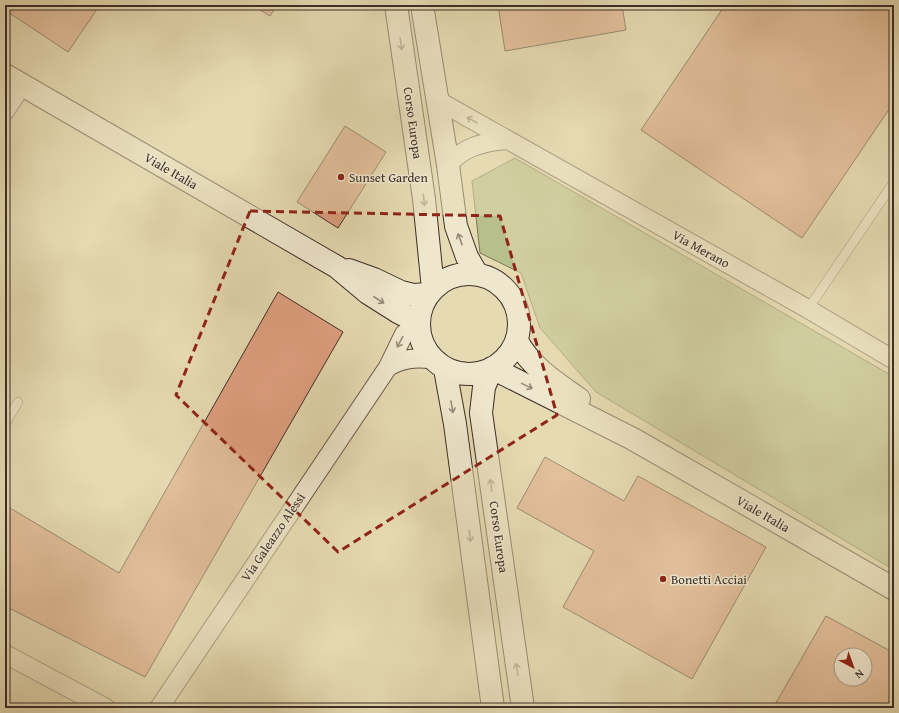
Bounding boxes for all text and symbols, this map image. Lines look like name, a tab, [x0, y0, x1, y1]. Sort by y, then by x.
one-way arrow	[397, 37, 405, 50]
street label: Corso Europa	[399, 86, 428, 161]
one-way arrow	[466, 116, 478, 124]
street label: Viale Italia	[141, 148, 202, 194]
place label: Sunset Garden	[349, 168, 428, 187]
marker: Sunset Garden	[336, 172, 346, 182]
one-way arrow	[420, 193, 427, 206]
street label: Via Merano	[669, 225, 734, 273]
one-way arrow	[456, 233, 464, 245]
one-way arrow	[373, 296, 385, 304]
one-way arrow	[396, 336, 403, 348]
one-way arrow	[521, 383, 533, 390]
one-way arrow	[448, 400, 456, 413]
one-way arrow	[487, 479, 495, 492]
street label: Via Galeazzo Alessi	[236, 489, 310, 585]
street label: Viale Italia	[733, 491, 794, 537]
street label: Corso Europa	[485, 500, 514, 575]
one-way arrow	[466, 529, 474, 542]
place label: Bonetti Acciai	[671, 570, 747, 589]
marker: Bonetti Acciai	[658, 574, 668, 584]
north arrow	[833, 647, 873, 687]
one-way arrow	[513, 663, 521, 676]
text: N	[851, 666, 868, 683]

